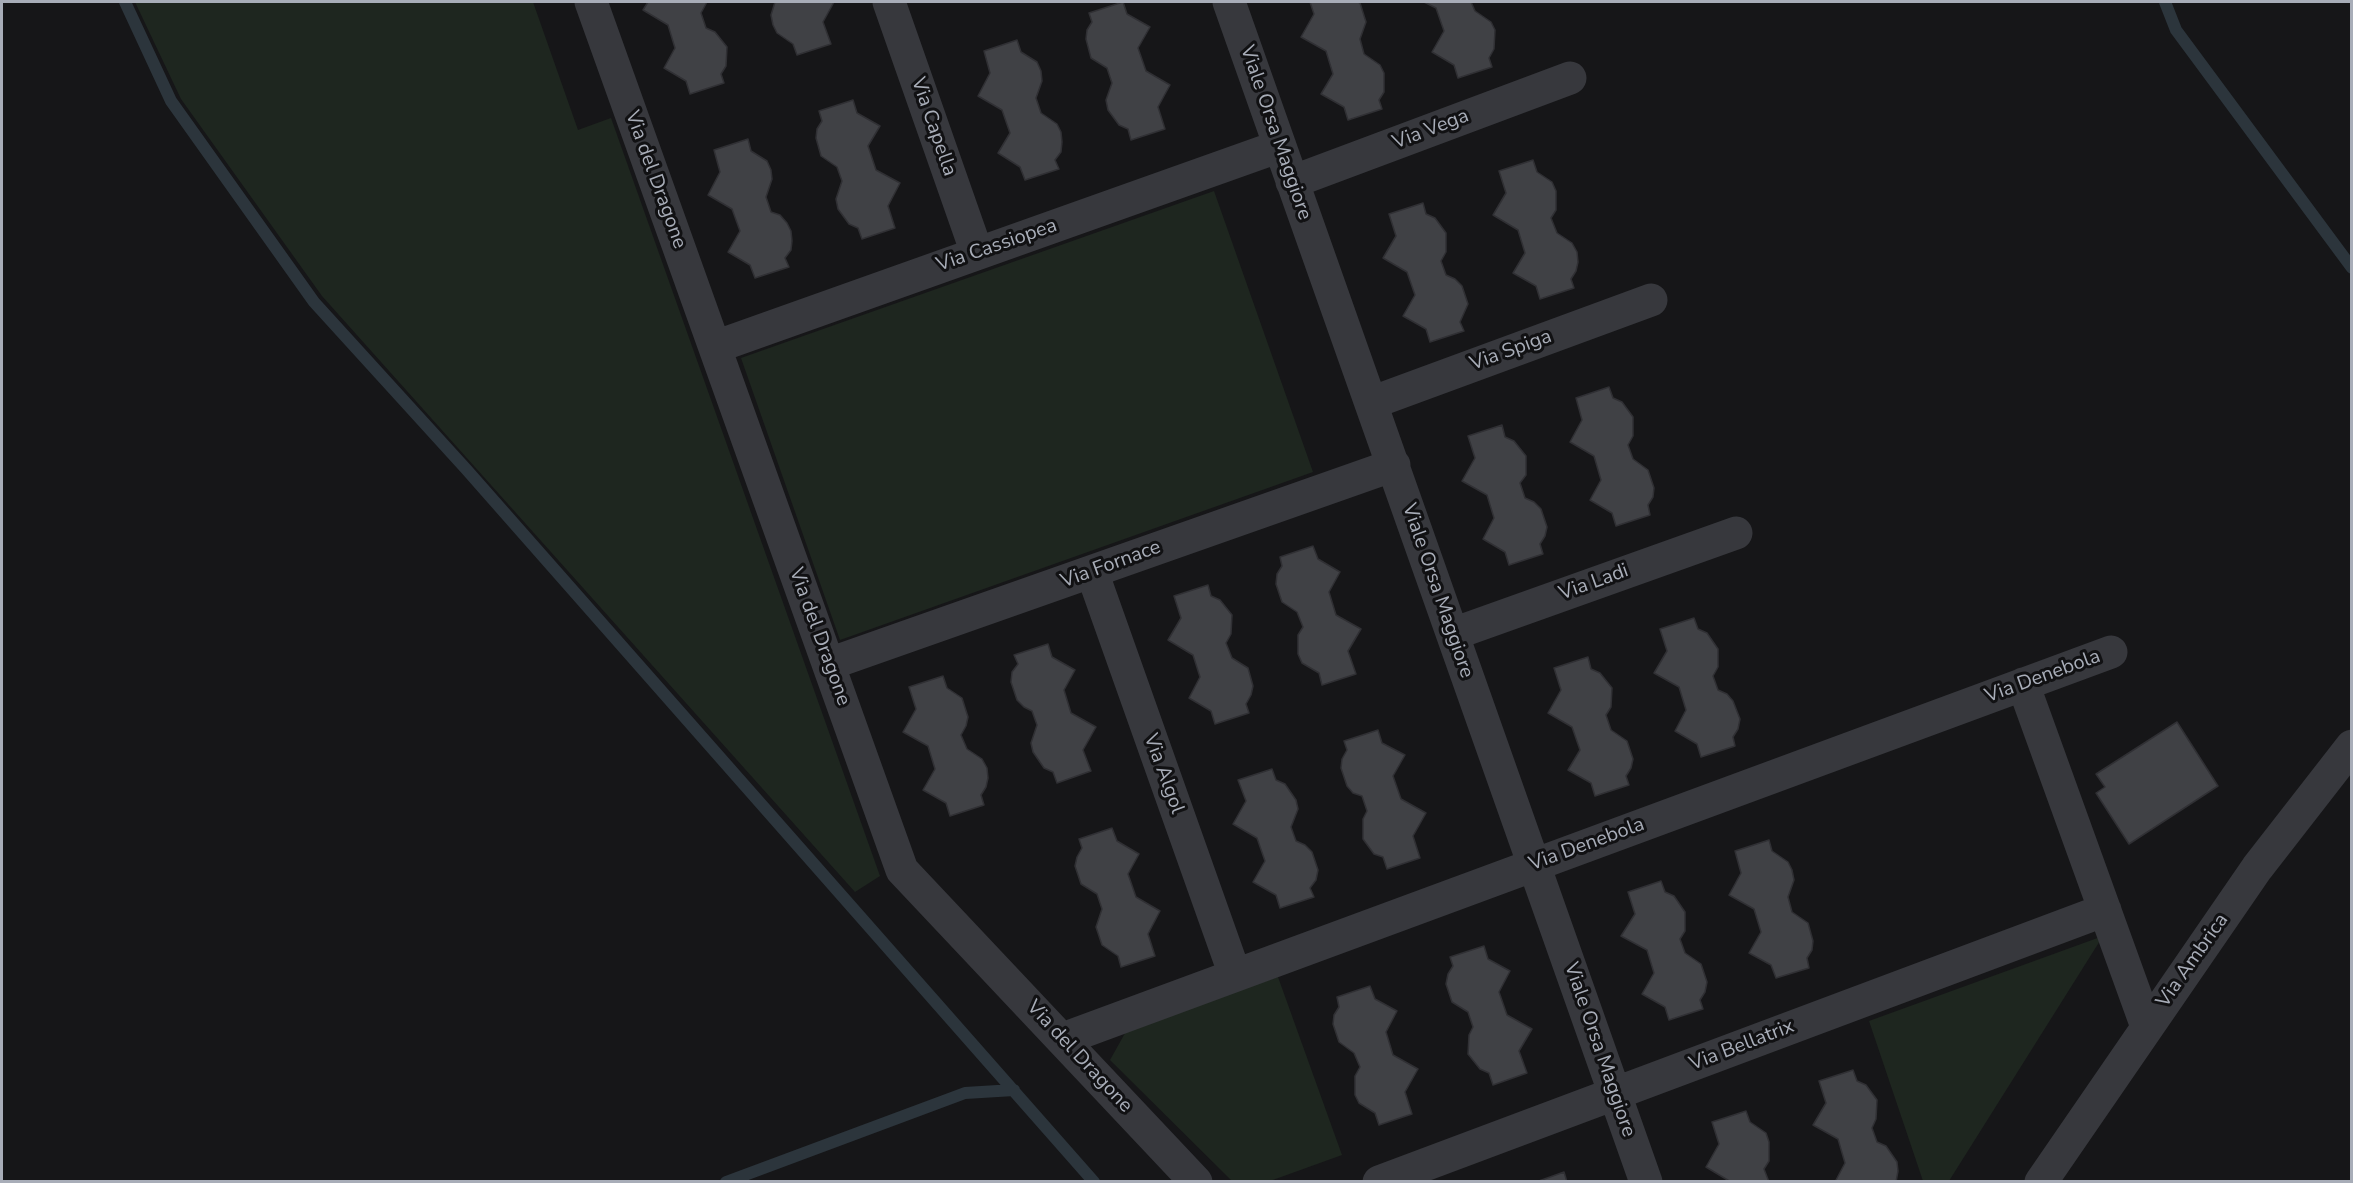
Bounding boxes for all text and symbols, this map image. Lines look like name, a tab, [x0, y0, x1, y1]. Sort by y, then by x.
street label: Viale Orsa Maggiore	[1234, 43, 1316, 223]
street label: Via Capella	[905, 75, 961, 179]
street label: Via Vega	[1389, 105, 1473, 155]
street label: Via del Dragone	[619, 108, 691, 252]
street label: Via Cassiopea	[934, 214, 1060, 278]
street label: Via Spiga	[1467, 325, 1555, 377]
street label: Viale Orsa Maggiore	[1396, 501, 1478, 681]
street label: Via Fornace	[1058, 536, 1164, 594]
street label: Via Ladi	[1556, 559, 1632, 607]
street label: Via del Dragone	[783, 565, 855, 709]
street label: Via Denebola	[1982, 645, 2104, 709]
street label: Via Algol	[1137, 731, 1189, 817]
street label: Via Denebola	[1526, 813, 1648, 877]
street label: Via Ambrica	[2152, 909, 2234, 1013]
street label: Viale Orsa Maggiore	[1558, 960, 1640, 1140]
street label: Via del Dragone	[1021, 996, 1137, 1118]
street label: Via Bellatrix	[1686, 1015, 1798, 1077]

